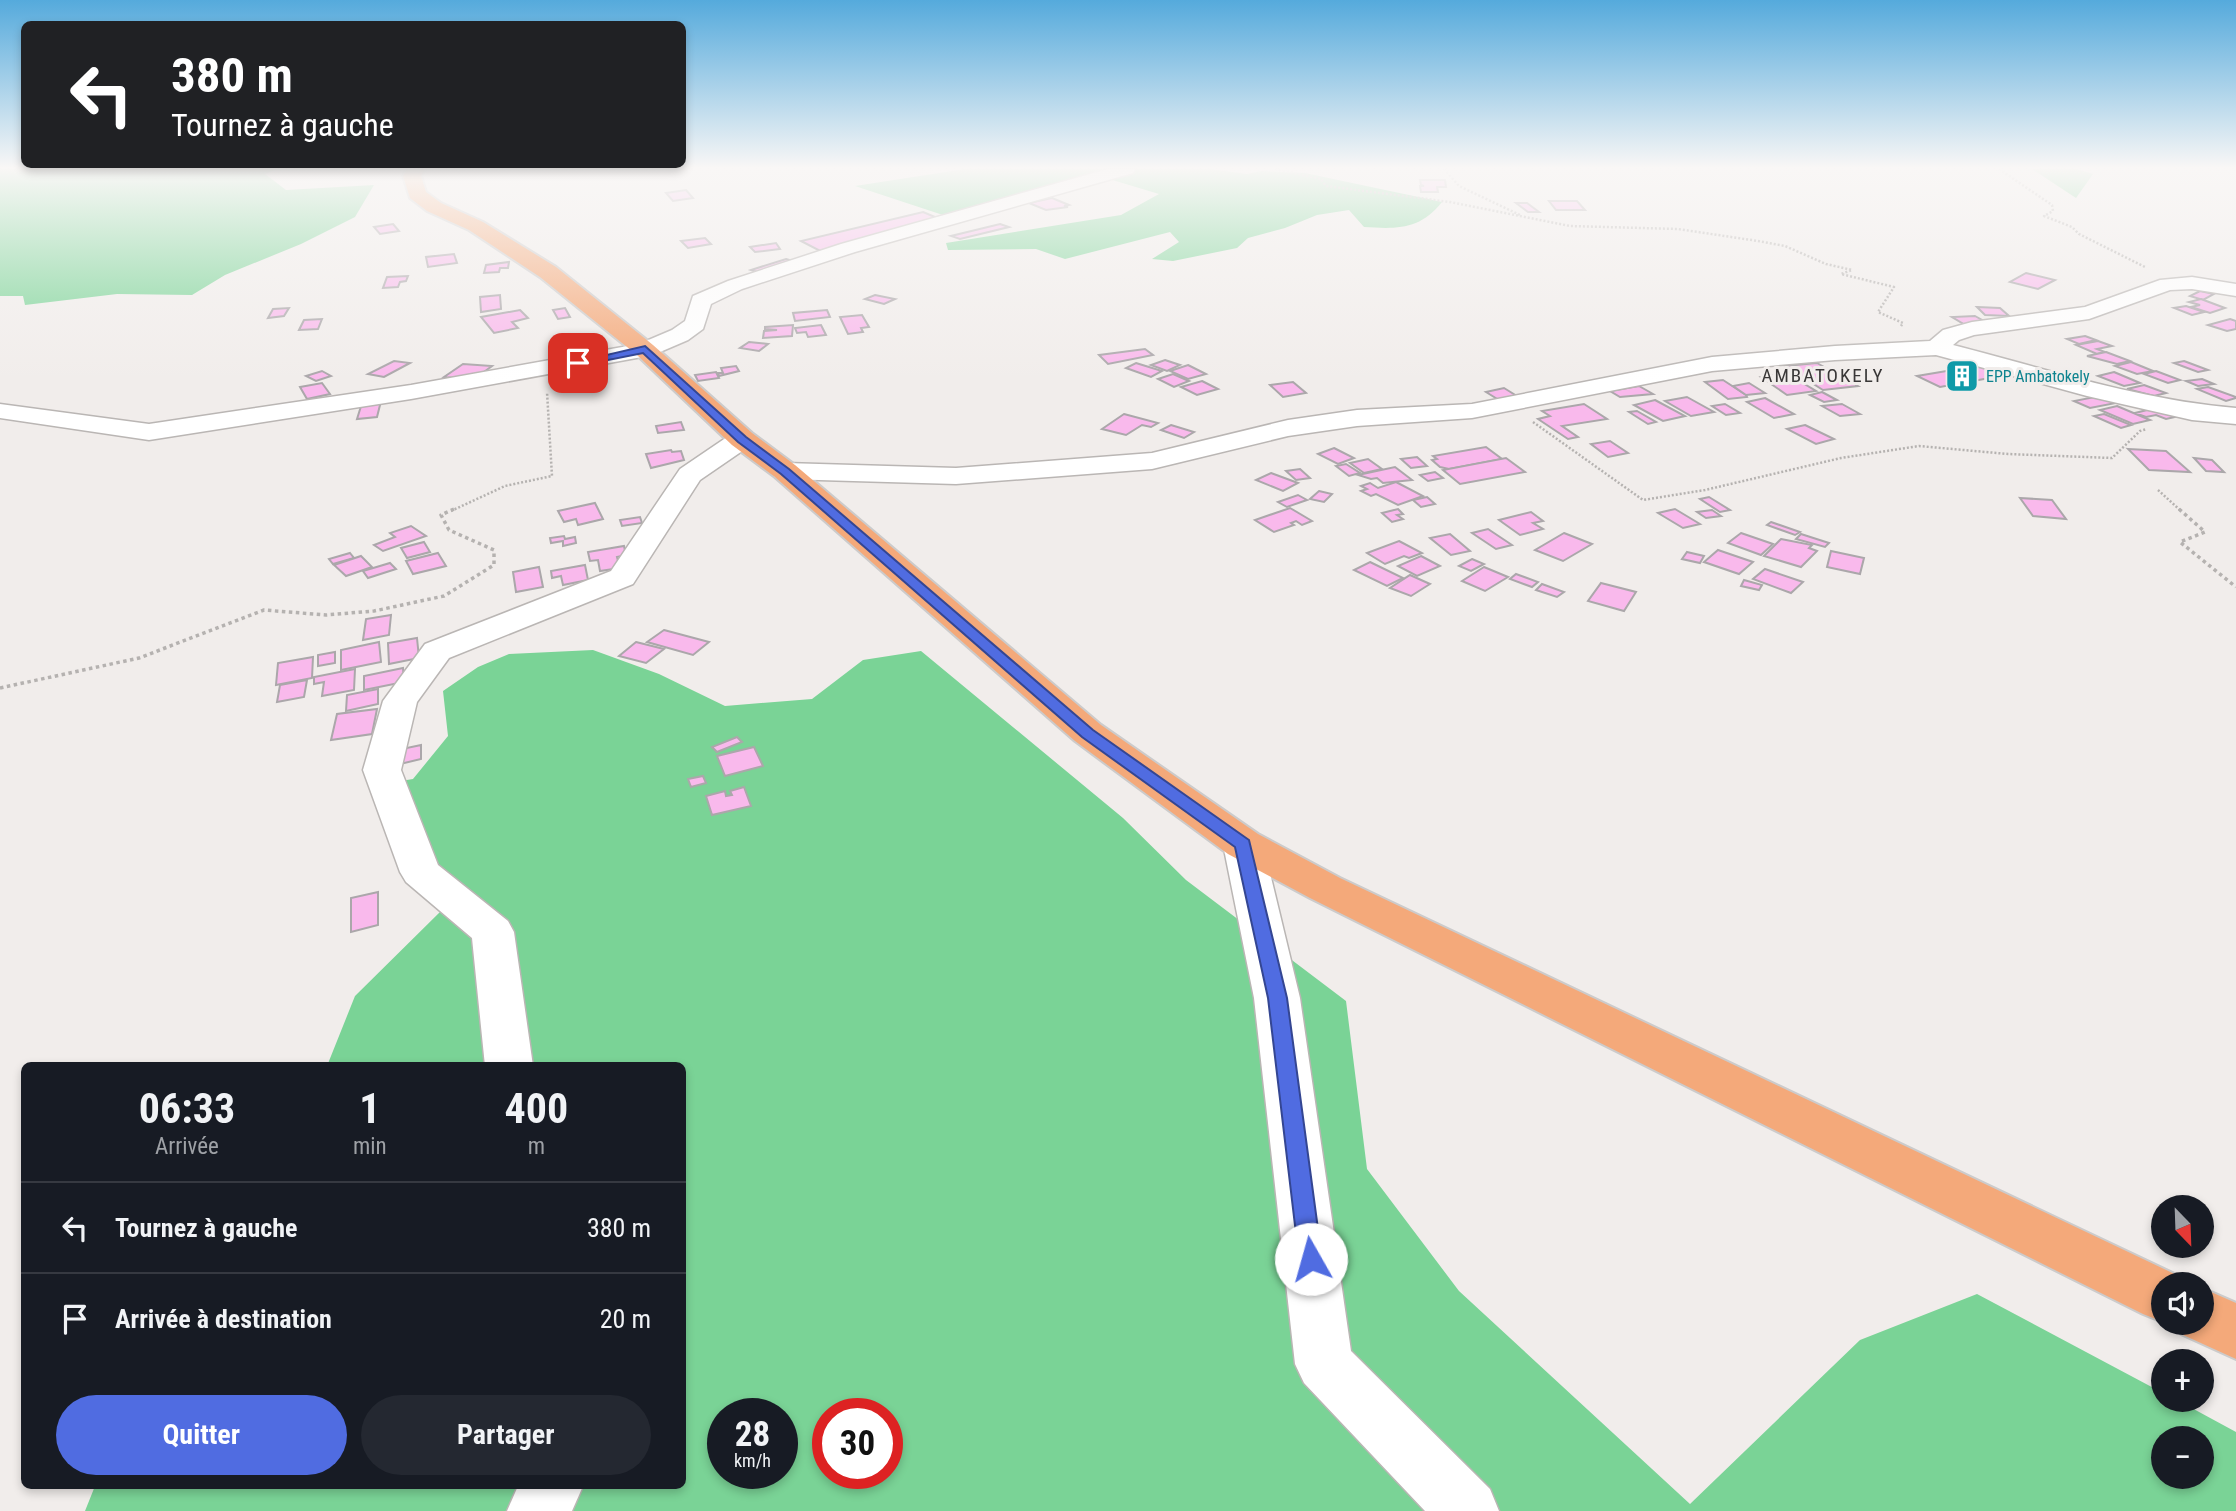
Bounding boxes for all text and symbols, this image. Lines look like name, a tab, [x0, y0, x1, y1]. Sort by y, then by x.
text: 380 m	[171, 47, 293, 104]
icon: left	[56, 49, 147, 140]
text: Tournez à gauche	[171, 106, 394, 144]
pin	[548, 333, 608, 393]
icon: arrive	[559, 344, 597, 382]
building icon: EPP Ambatokely	[1943, 357, 1981, 395]
district label: AMBATOKELY	[1761, 364, 1885, 387]
place label: EPP Ambatokely	[1986, 367, 2090, 386]
text: 06:33	[139, 1084, 235, 1133]
text: 1	[359, 1084, 380, 1133]
text: 400	[504, 1084, 568, 1133]
text: Arrivée	[155, 1133, 219, 1160]
text: min	[353, 1133, 387, 1160]
text: m	[528, 1133, 545, 1160]
north arrow	[2151, 1195, 2214, 1258]
map controls	[2151, 1195, 2214, 1489]
icon: left	[56, 1209, 94, 1247]
text: Tournez à gauche	[115, 1213, 297, 1243]
text: 380 m	[587, 1213, 651, 1243]
position arrow	[1274, 1222, 1348, 1296]
button: sound	[2151, 1272, 2214, 1335]
icon: arrive	[56, 1300, 94, 1338]
text: Arrivée à destination	[115, 1304, 332, 1334]
text: 20 m	[600, 1304, 651, 1334]
button: +	[2151, 1349, 2214, 1412]
button: Quitter	[56, 1395, 347, 1475]
button: Partager	[361, 1395, 651, 1475]
speed limit sign: 30	[812, 1398, 903, 1489]
text: 28	[735, 1414, 770, 1455]
button: −	[2151, 1426, 2214, 1489]
text: km/h	[734, 1450, 771, 1471]

